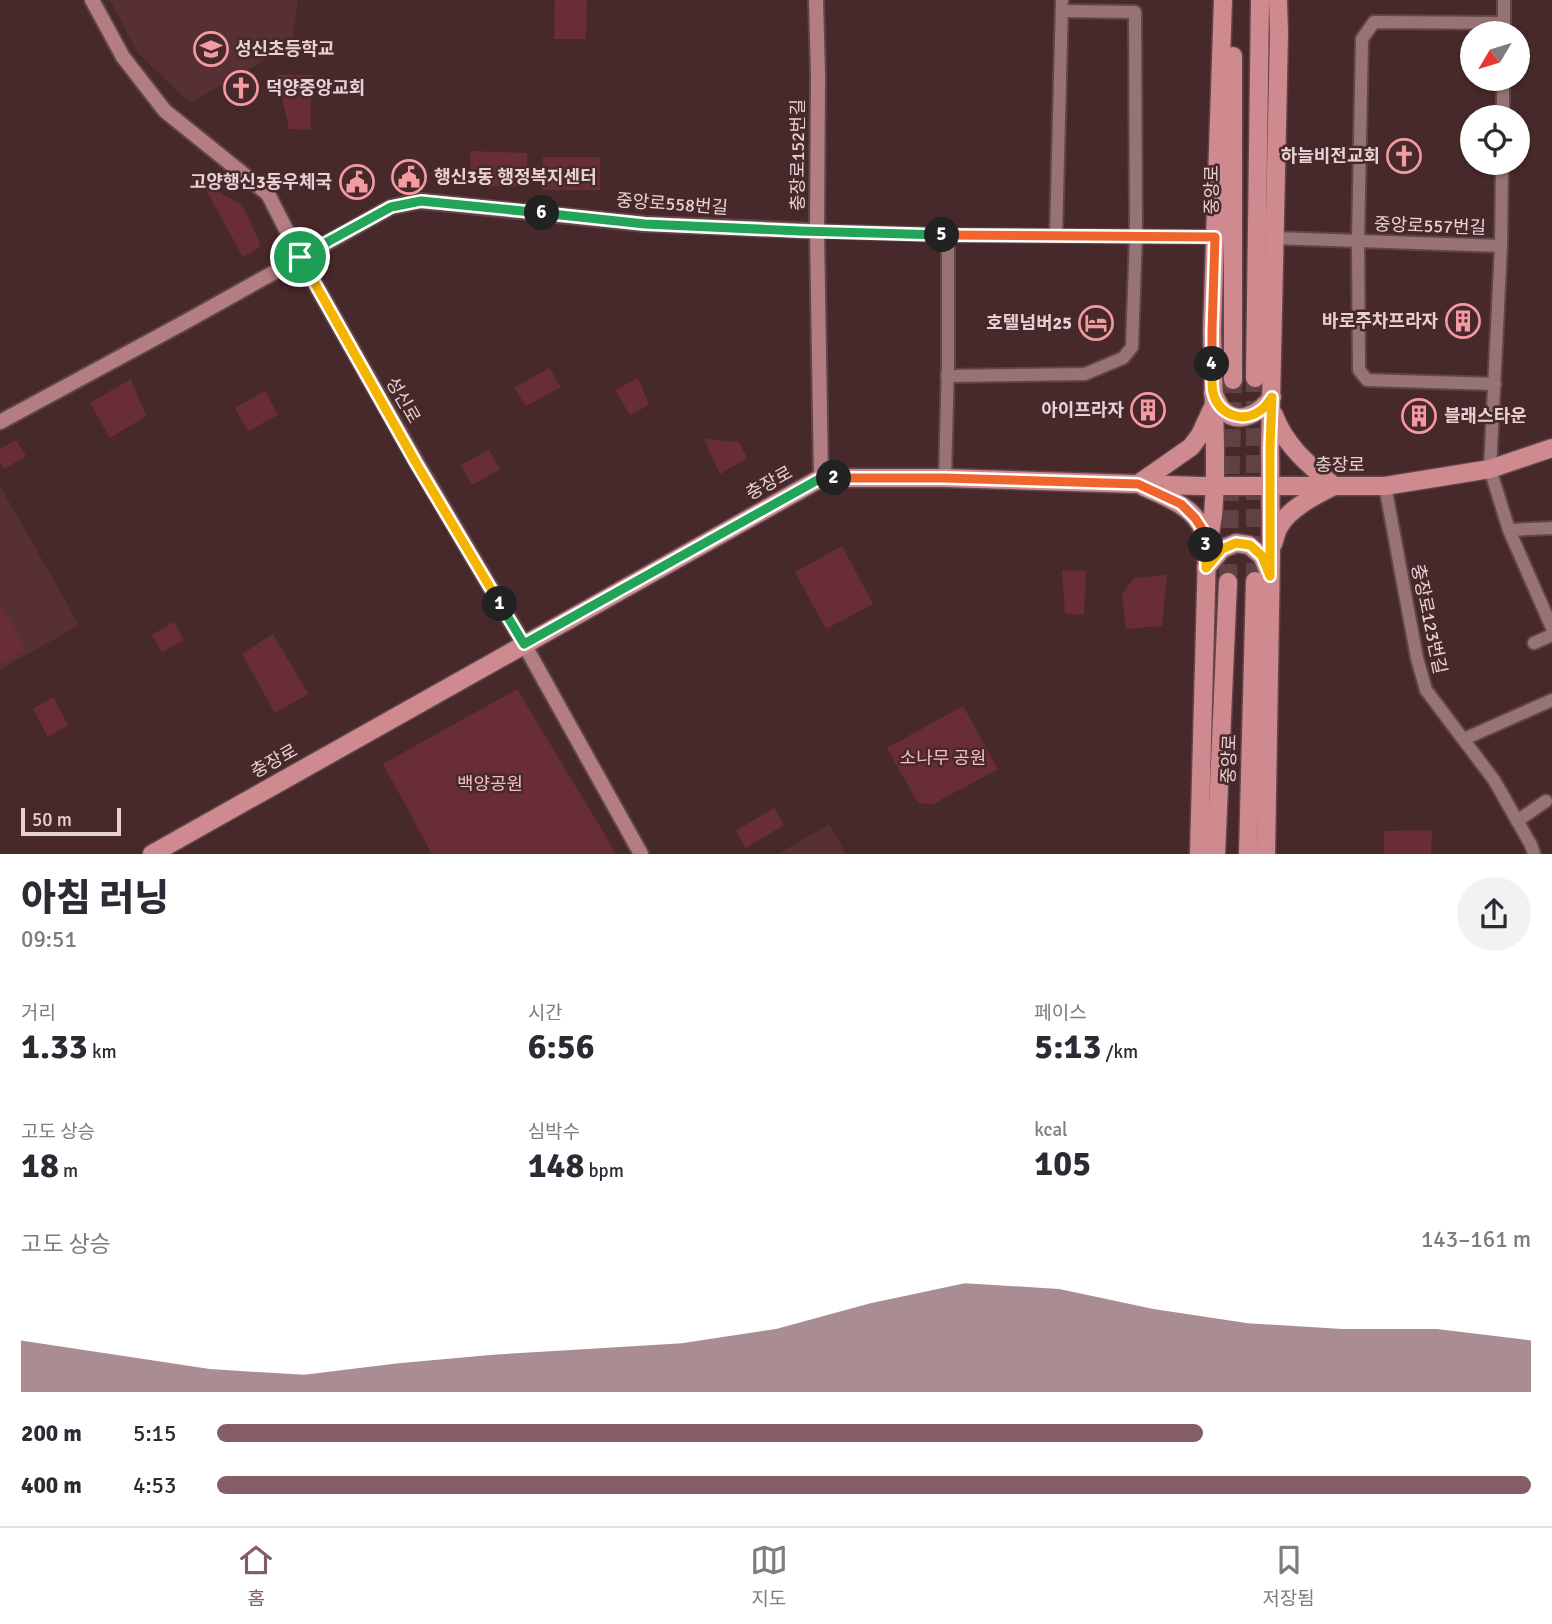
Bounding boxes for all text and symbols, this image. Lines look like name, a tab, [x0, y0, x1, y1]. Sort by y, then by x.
north arrow	[1460, 21, 1530, 91]
map controls	[1460, 21, 1530, 175]
school or university icon: 성신초등학교	[192, 30, 230, 68]
place label: 성신초등학교	[235, 38, 334, 60]
church icon: 덕양중앙교회	[222, 69, 260, 107]
place label: 덕양중앙교회	[266, 77, 365, 99]
street label: 충장로152번길	[787, 99, 809, 211]
button: locate	[1460, 105, 1530, 175]
church icon: 하늘비전교회	[1385, 137, 1423, 175]
place label: 하늘비전교회	[1281, 145, 1380, 167]
public building icon: 행신3동 행정복지센터	[390, 158, 428, 196]
public building icon: 고양행신3동우체국	[338, 163, 376, 201]
street label: 중앙로	[1201, 165, 1223, 215]
place label: 행신3동 행정복지센터	[434, 166, 597, 188]
place label: 고양행신3동우체국	[190, 171, 332, 193]
street label: 중앙로558번길	[615, 189, 729, 219]
pin: 6	[524, 196, 560, 230]
text: 6	[536, 200, 547, 224]
street label: 중앙로557번길	[1374, 213, 1486, 239]
pin: 5	[925, 218, 960, 252]
text: 5	[936, 222, 947, 246]
pin	[270, 227, 330, 287]
icon: arrive	[281, 238, 319, 276]
building icon: 바로주차프라자	[1444, 302, 1482, 340]
hotel icon: 호텔넘버25	[1077, 304, 1115, 342]
place label: 바로주차프라자	[1322, 310, 1438, 332]
place label: 호텔넘버25	[986, 312, 1072, 334]
pin: 4	[1194, 346, 1230, 382]
text: 4	[1206, 351, 1217, 375]
street label: 성신로	[381, 373, 425, 427]
building icon: 아이프라자	[1129, 391, 1167, 429]
building icon: 블래스타운	[1400, 397, 1438, 435]
place label: 아이프라자	[1041, 399, 1124, 421]
place label: 블래스타운	[1444, 405, 1527, 427]
street label: 충장로	[1315, 454, 1365, 476]
street label: 충장로	[742, 461, 796, 505]
pin: 2	[816, 461, 852, 496]
text: 2	[828, 465, 839, 489]
pin: 3	[1188, 528, 1224, 562]
text: 3	[1200, 532, 1211, 556]
street label: 충장로123번길	[1407, 562, 1451, 676]
pin: 1	[482, 586, 518, 622]
text: 1	[494, 591, 505, 615]
street label: 중앙로	[1217, 734, 1241, 784]
street label: 충장로	[247, 739, 301, 783]
park label: 소나무 공원	[900, 747, 986, 769]
park label: 백양공원	[457, 773, 523, 795]
scale bar	[21, 805, 121, 837]
text: 50 m	[32, 808, 72, 832]
text: 아침 러닝	[21, 875, 169, 922]
button: share	[1457, 877, 1531, 951]
text: 09:51	[21, 925, 77, 954]
text: 거리	[21, 1001, 56, 1025]
text: 시간	[528, 1001, 563, 1025]
text: 페이스	[1034, 1001, 1087, 1025]
text: 1.33	[21, 1025, 88, 1068]
text: 6:56	[528, 1025, 595, 1068]
text: 5:13	[1034, 1025, 1101, 1068]
text: km	[88, 1040, 117, 1064]
text: /km	[1101, 1040, 1138, 1064]
text: kcal	[1034, 1118, 1068, 1142]
text: 고도 상승	[21, 1120, 95, 1144]
text: 심박수	[528, 1120, 580, 1144]
text: 105	[1034, 1142, 1091, 1185]
text: 18	[21, 1144, 59, 1187]
text: 148	[528, 1144, 584, 1187]
text: m	[59, 1159, 78, 1183]
text: bpm	[584, 1159, 624, 1183]
text: 143–161 m	[1421, 1225, 1531, 1254]
text: 고도 상승	[21, 1230, 111, 1259]
text: 200 m	[21, 1419, 82, 1448]
text: 5:15	[133, 1419, 176, 1448]
text: 400 m	[21, 1471, 82, 1500]
text: 4:53	[133, 1471, 176, 1500]
tab: 홈	[237, 1541, 275, 1611]
tab: 지도	[750, 1541, 788, 1611]
tab: 저장됨	[1262, 1541, 1315, 1611]

